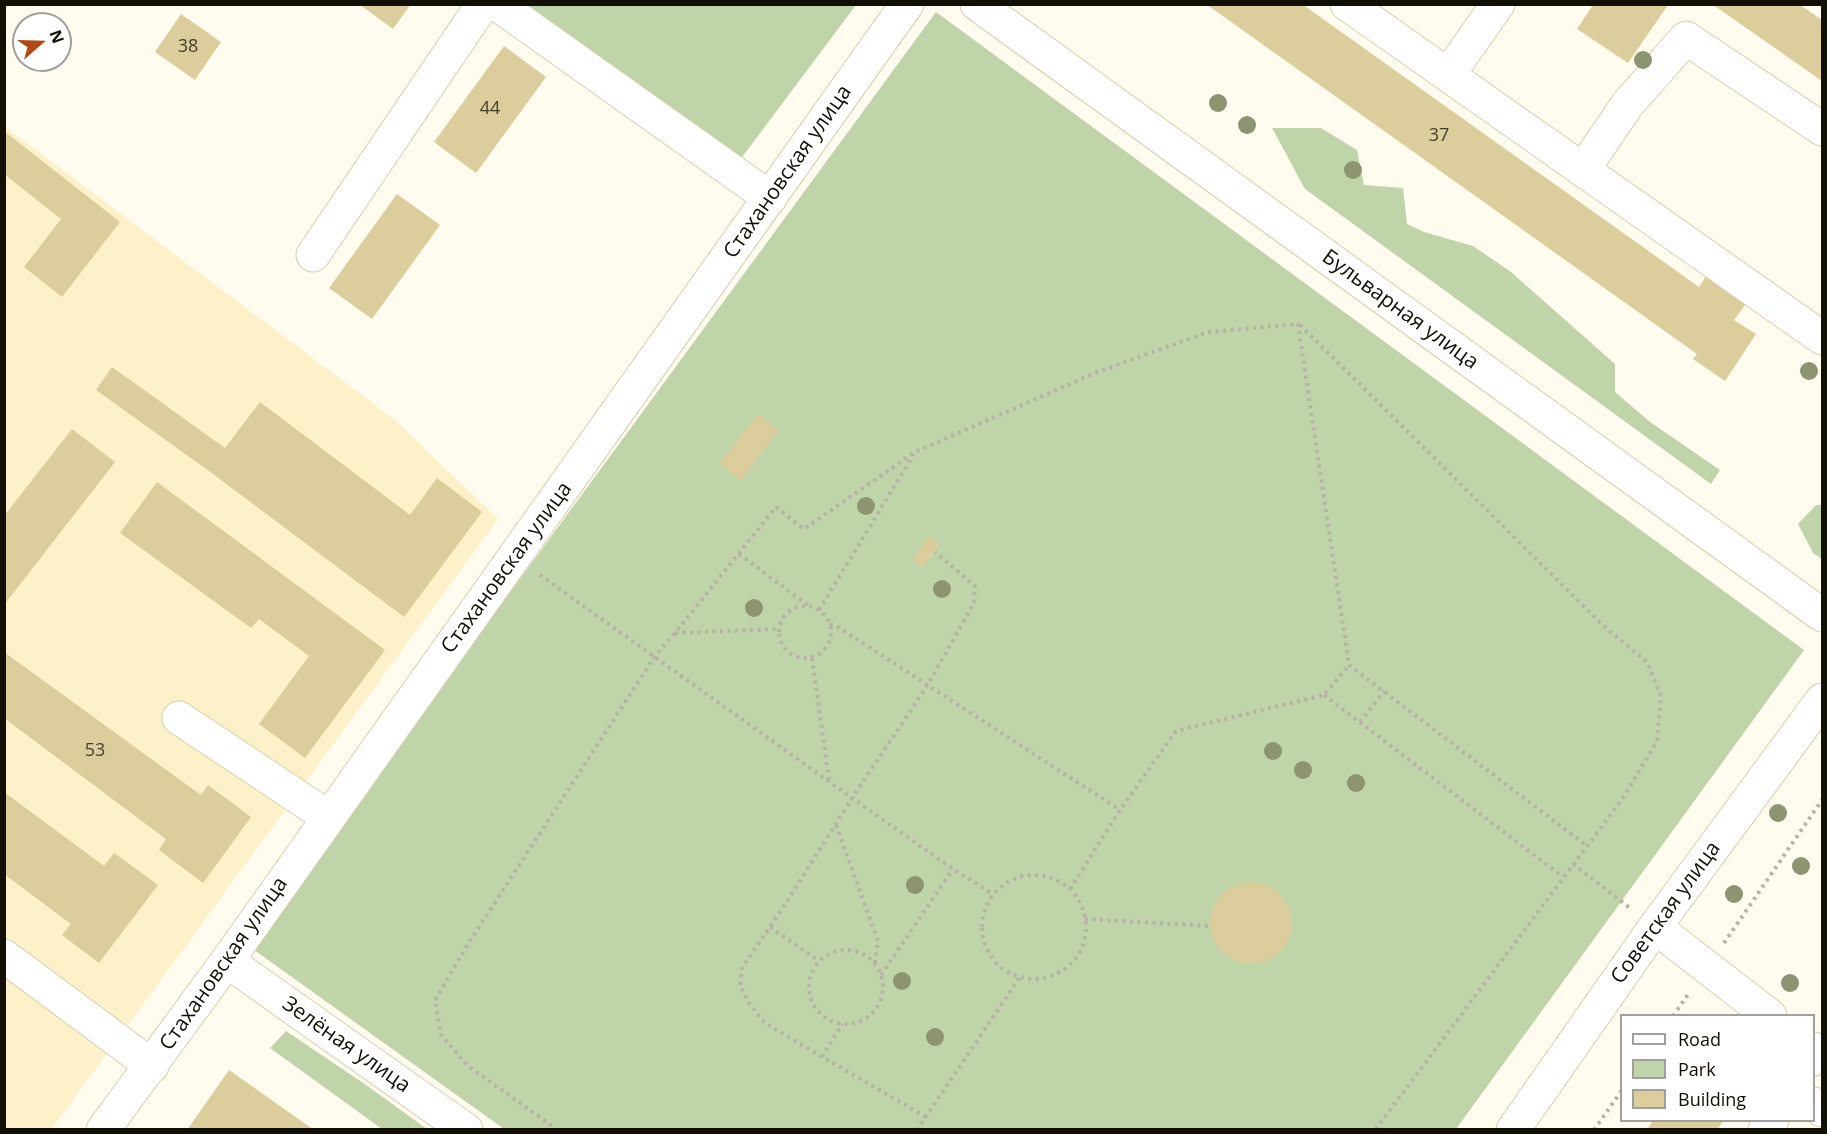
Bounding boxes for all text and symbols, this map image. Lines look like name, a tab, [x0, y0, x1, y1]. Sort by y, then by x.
north arrow	[12, 12, 72, 72]
text: N	[44, 27, 70, 46]
house number: 38	[178, 36, 198, 58]
street label: Стахановская улица	[719, 80, 857, 264]
house number: 44	[480, 98, 500, 120]
house number: 37	[1429, 125, 1449, 147]
street label: Бульварная улица	[1317, 245, 1483, 375]
street label: Стахановская улица	[436, 477, 578, 659]
house number: 53	[85, 740, 105, 762]
street label: Советская улица	[1606, 837, 1726, 989]
street label: Стахановская улица	[155, 872, 293, 1056]
street label: Зелёная улица	[277, 991, 415, 1099]
legend	[1620, 1014, 1815, 1122]
text: Road	[1678, 1027, 1721, 1051]
text: Park	[1678, 1057, 1716, 1081]
text: Building	[1678, 1087, 1746, 1111]

